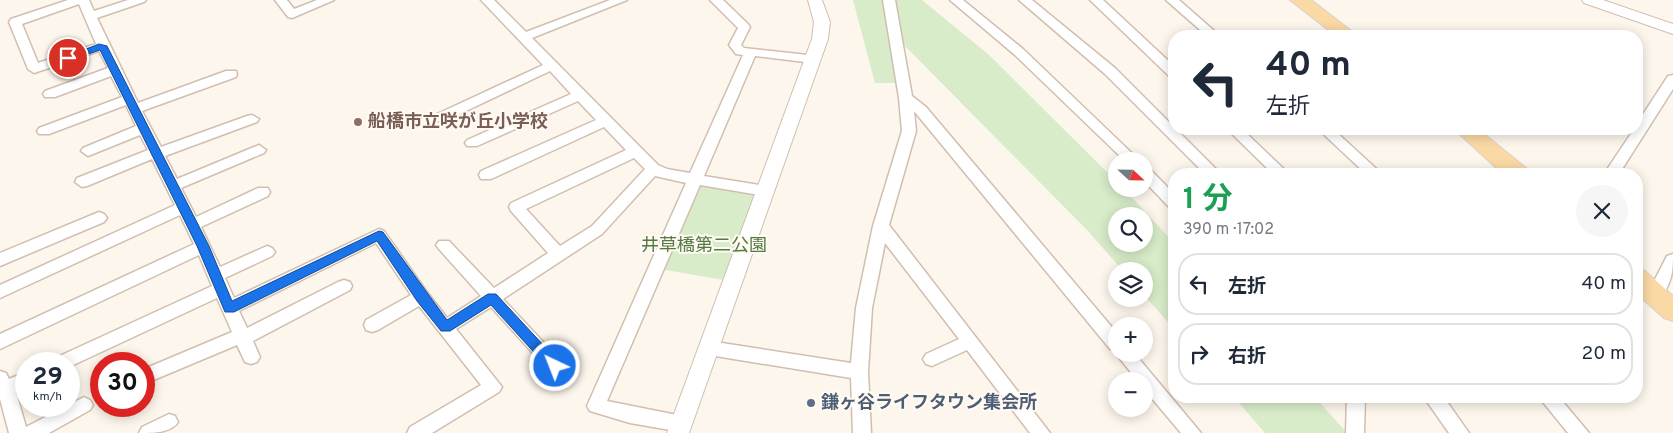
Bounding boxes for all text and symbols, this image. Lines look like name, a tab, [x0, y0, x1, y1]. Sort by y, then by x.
pin	[47, 37, 89, 79]
icon: arrive	[54, 44, 82, 72]
text: 40 m	[1266, 44, 1351, 88]
icon: left	[1183, 50, 1248, 115]
text: 左折	[1266, 94, 1310, 121]
place label: 船橋市立咲が丘小学校	[368, 111, 548, 134]
marker: 船橋市立咲が丘小学校	[352, 116, 364, 128]
north arrow	[1108, 152, 1152, 198]
map controls	[1108, 152, 1153, 417]
text: 1 分	[1183, 182, 1233, 219]
button: close	[1576, 185, 1628, 237]
button: search	[1108, 207, 1153, 252]
text: 390 m · 17:02	[1183, 220, 1274, 240]
park label: 井草橋第二公園	[641, 235, 767, 258]
button: layers	[1108, 262, 1153, 307]
icon: left	[1185, 270, 1213, 298]
text: 40 m	[1581, 272, 1626, 296]
text: 左折	[1228, 275, 1266, 299]
button: +	[1108, 317, 1153, 362]
position arrow	[528, 339, 580, 391]
icon: right	[1185, 340, 1213, 368]
text: 20 m	[1582, 342, 1626, 366]
text: 右折	[1228, 345, 1266, 369]
speed limit sign: 30	[90, 352, 155, 417]
text: 29	[32, 362, 63, 394]
button: −	[1108, 372, 1153, 417]
text: km/h	[33, 389, 62, 405]
place label: 鎌ヶ谷ライフタウン集会所	[821, 392, 1037, 415]
marker: 鎌ヶ谷ライフタウン集会所	[805, 397, 817, 409]

